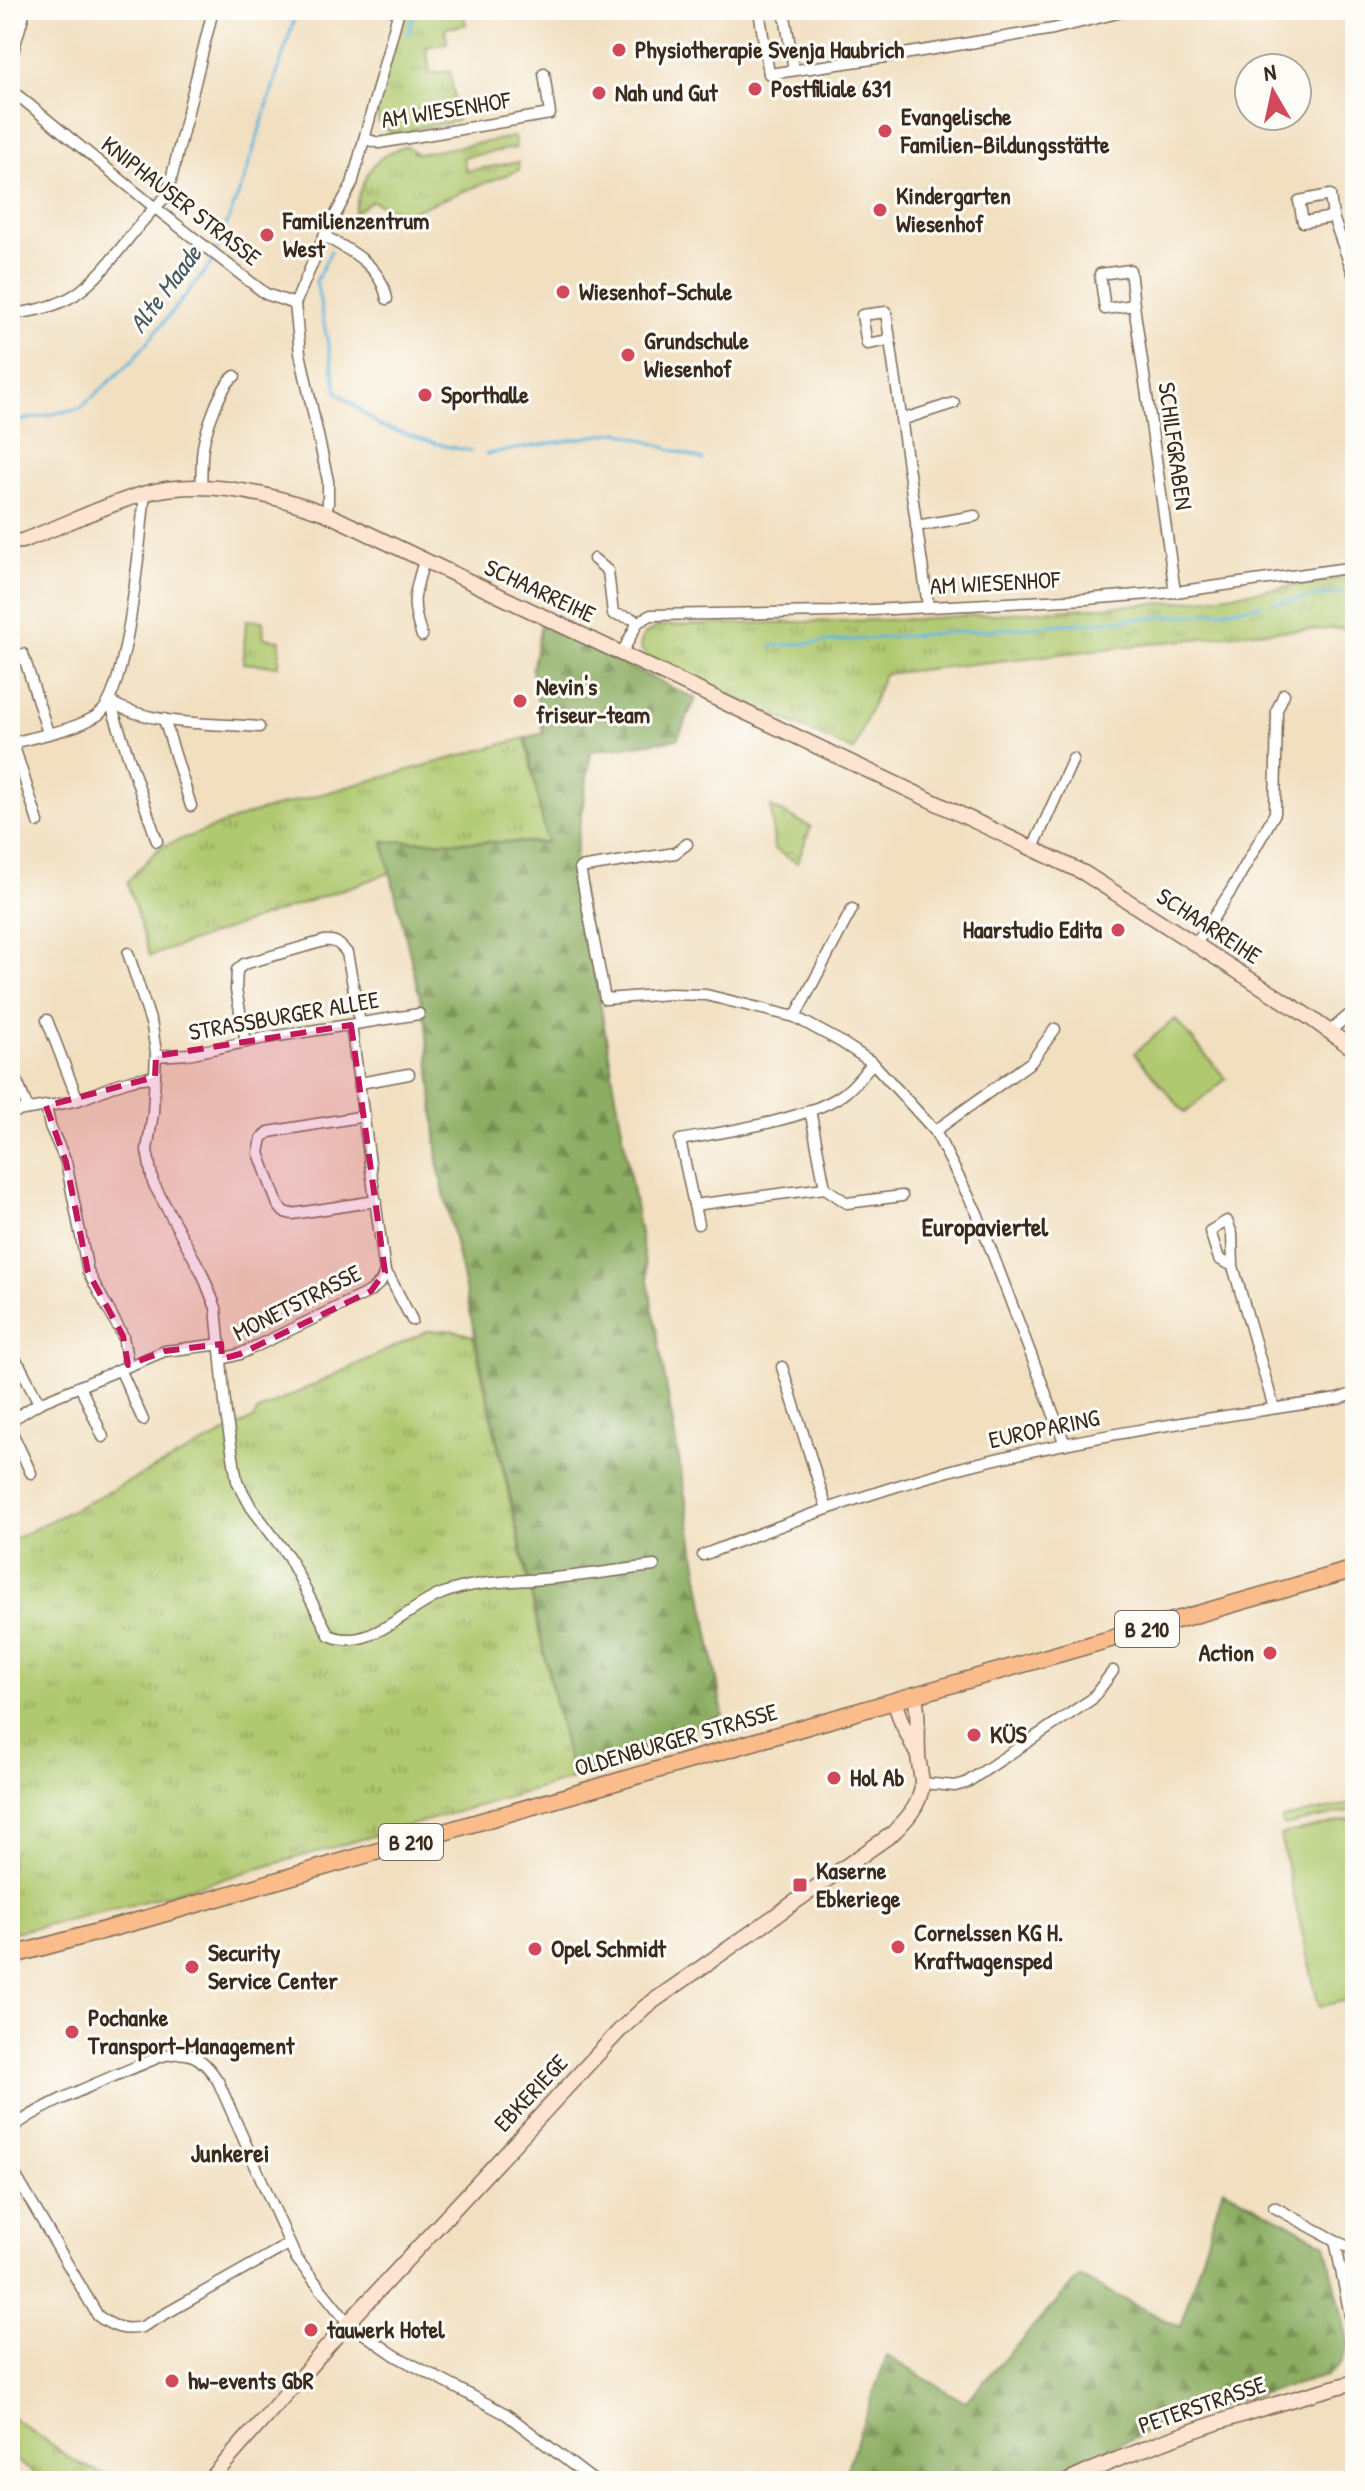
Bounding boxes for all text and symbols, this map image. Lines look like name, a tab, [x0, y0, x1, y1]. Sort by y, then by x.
place label: Physiotherapie Svenja Haubrich	[635, 33, 904, 66]
marker: Physiotherapie Svenja Haubrich	[610, 41, 628, 59]
north arrow	[1233, 52, 1313, 132]
text: N	[1262, 56, 1278, 88]
place label: Postfiliale 631	[771, 72, 891, 104]
place label: Nah und Gut	[615, 76, 718, 108]
marker: Postfiliale 631	[746, 80, 764, 98]
street label: AM WIESENHOF	[379, 83, 514, 135]
marker: Nah und Gut	[590, 84, 608, 102]
place label: Evangelische Familien-Bildungsstätte	[900, 100, 1110, 161]
marker: Evangelische Familien-Bildungsstätte	[876, 122, 894, 140]
street label: KNIPHAUSER STRASSE	[95, 128, 268, 273]
place label: Kindergarten Wiesenhof	[896, 179, 1011, 239]
marker: Kindergarten Wiesenhof	[871, 201, 889, 219]
place label: Familienzentrum West	[282, 204, 429, 264]
marker: Familienzentrum West	[258, 226, 276, 244]
water label: Alte Maade	[120, 236, 210, 340]
place label: Wiesenhof-Schule	[579, 275, 733, 307]
marker: Wiesenhof-Schule	[554, 283, 572, 301]
place label: Grundschule Wiesenhof	[644, 324, 749, 384]
marker: Grundschule Wiesenhof	[619, 346, 637, 364]
place label: Sporthalle	[441, 378, 529, 411]
street label: SCHILFGRABEN	[1151, 380, 1201, 512]
marker: Sporthalle	[416, 386, 434, 404]
street label: SCHAARREIHE	[480, 551, 601, 630]
street label: AM WIESENHOF	[929, 563, 1062, 601]
place label: Nevin's friseur-team	[536, 670, 650, 730]
marker: Nevin's friseur-team	[511, 692, 529, 710]
street label: SCHAARREIHE	[1151, 879, 1268, 971]
place label: Haarstudio Edita	[963, 913, 1103, 945]
marker: Haarstudio Edita	[1109, 921, 1127, 939]
street label: STRASSBURGER ALLEE	[186, 982, 382, 1047]
district label: Europaviertel	[922, 1209, 1049, 1245]
street label: MONETSTRASSE	[227, 1256, 366, 1348]
street label: EUROPARING	[986, 1401, 1102, 1455]
road number: B 210	[1115, 1611, 1179, 1647]
place label: Action	[1199, 1636, 1254, 1668]
marker: Action	[1261, 1644, 1279, 1662]
street label: OLDENBURGER STRASSE	[571, 1695, 781, 1783]
place label: KÜS	[990, 1718, 1027, 1750]
marker: KÜS	[965, 1726, 983, 1744]
place label: Hol Ab	[850, 1761, 905, 1793]
marker: Hol Ab	[825, 1769, 843, 1787]
road number: B 210	[379, 1824, 443, 1860]
place label: Kaserne Ebkeriege	[816, 1854, 901, 1915]
marker: Kaserne Ebkeriege	[791, 1876, 809, 1894]
place label: Cornelssen KG H. Kraftwagensped	[914, 1916, 1063, 1977]
place label: Opel Schmidt	[551, 1932, 667, 1965]
place label: Security Service Center	[208, 1936, 339, 1996]
marker: Cornelssen KG H. Kraftwagensped	[889, 1938, 907, 1956]
marker: Opel Schmidt	[526, 1940, 544, 1958]
marker: Security Service Center	[183, 1958, 201, 1976]
place label: Pochanke Transport-Management	[87, 2001, 295, 2062]
marker: Pochanke Transport-Management	[63, 2023, 81, 2041]
street label: EBKERIEGE	[486, 2046, 575, 2138]
district label: Junkerei	[190, 2135, 270, 2170]
place label: tauwerk Hotel	[326, 2313, 445, 2345]
marker: tauwerk Hotel	[302, 2321, 320, 2339]
place label: hw-events GbR	[188, 2364, 314, 2396]
street label: PETERSTRASSE	[1134, 2367, 1270, 2441]
marker: hw-events GbR	[163, 2372, 181, 2390]

